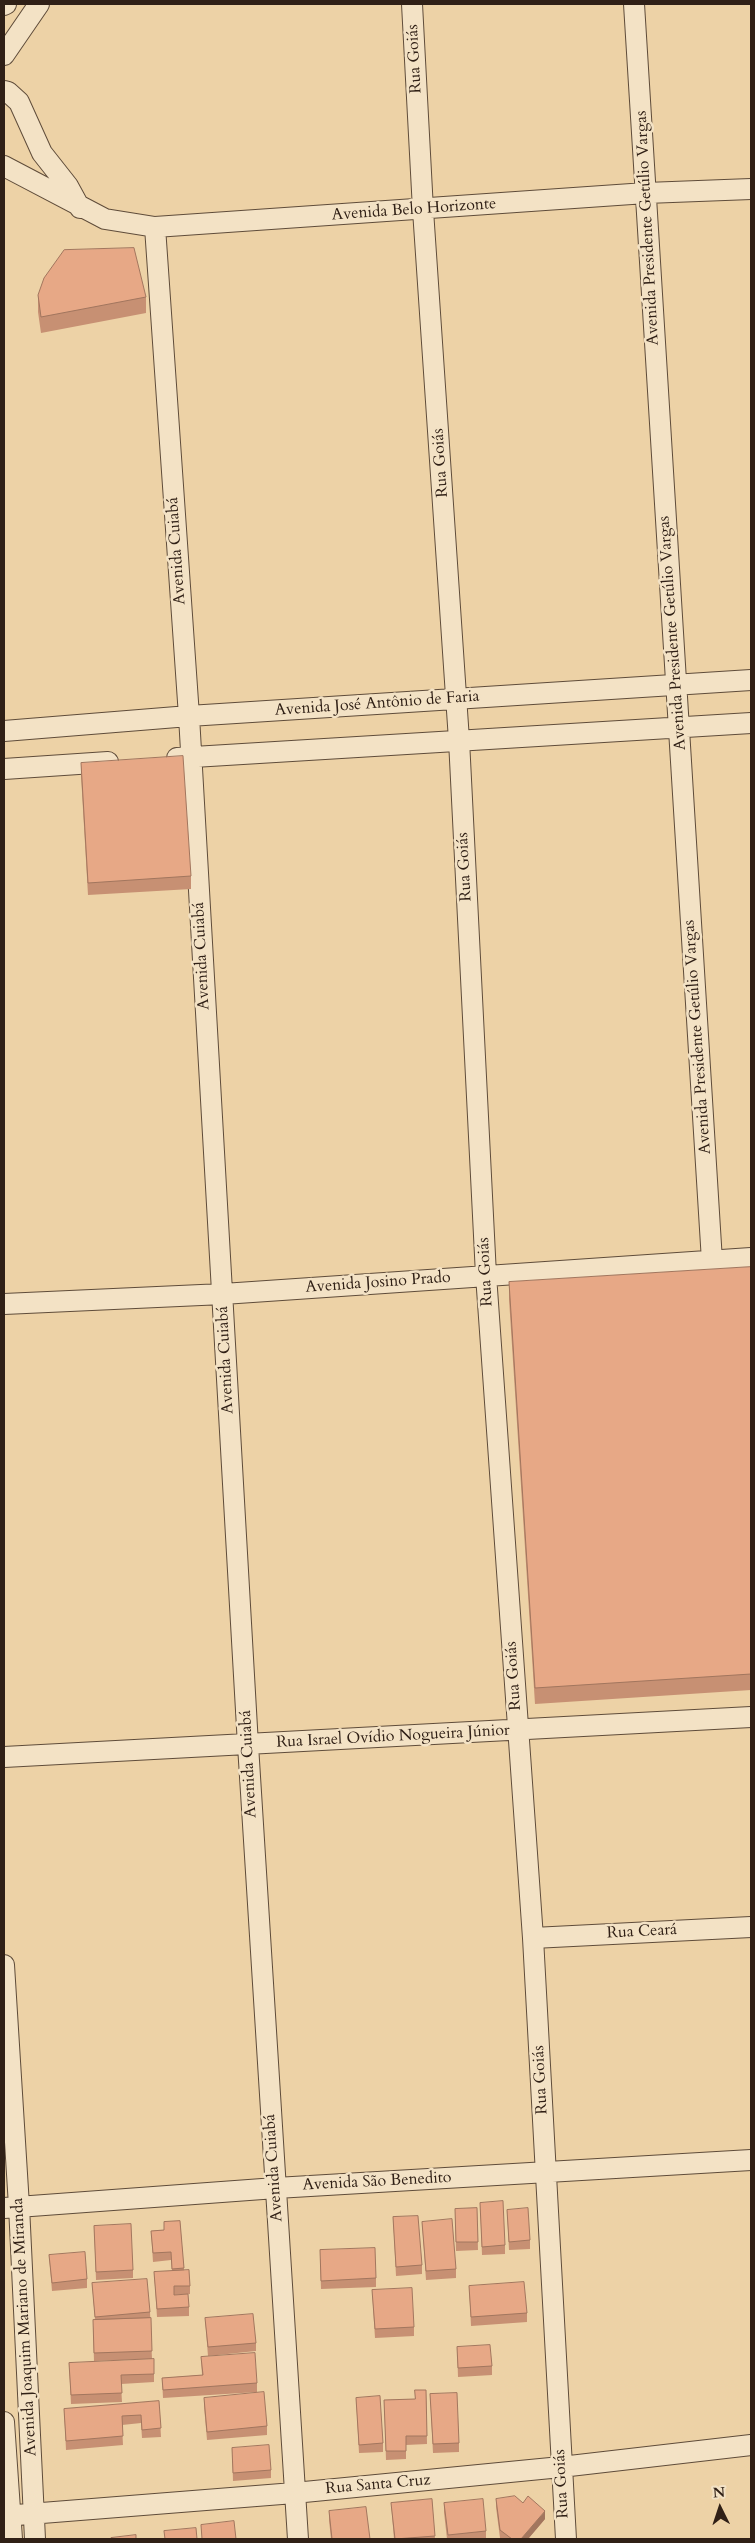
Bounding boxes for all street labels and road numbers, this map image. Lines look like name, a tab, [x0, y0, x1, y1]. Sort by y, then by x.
street label: Rua Goiás	[404, 24, 426, 94]
street label: Avenida Presidente Getúlio Vargas	[632, 110, 664, 346]
street label: Avenida Belo Horizonte	[331, 195, 497, 225]
street label: Rua Goiás	[429, 428, 453, 498]
street label: Avenida Cuiabá	[164, 496, 190, 606]
street label: Avenida Presidente Getúlio Vargas	[655, 515, 691, 751]
street label: Avenida José Antônio de Faria	[274, 687, 480, 721]
street label: Rua Goiás	[454, 832, 476, 902]
street label: Avenida Cuiabá	[190, 902, 214, 1010]
street label: Avenida Presidente Getúlio Vargas	[680, 919, 716, 1155]
street label: Rua Goiás	[475, 1237, 497, 1307]
street label: Avenida Josino Prado	[305, 1268, 451, 1298]
street label: Avenida Cuiabá	[214, 1306, 238, 1414]
street label: Rua Goiás	[502, 1641, 526, 1711]
street label: Avenida Cuiabá	[237, 1710, 261, 1818]
street label: Rua Israel Ovídio Nogueira Júnior	[276, 1721, 510, 1753]
street label: Rua Ceará	[606, 1921, 678, 1943]
street label: Rua Goiás	[530, 2045, 552, 2115]
street label: Avenida Cuiabá	[261, 2113, 287, 2223]
street label: Avenida São Benedito	[302, 2169, 452, 2195]
street label: Avenida Joaquim Mariano de Miranda	[9, 2197, 41, 2457]
street label: Rua Goiás	[551, 2449, 573, 2519]
street label: Rua Santa Cruz	[325, 2471, 431, 2499]

